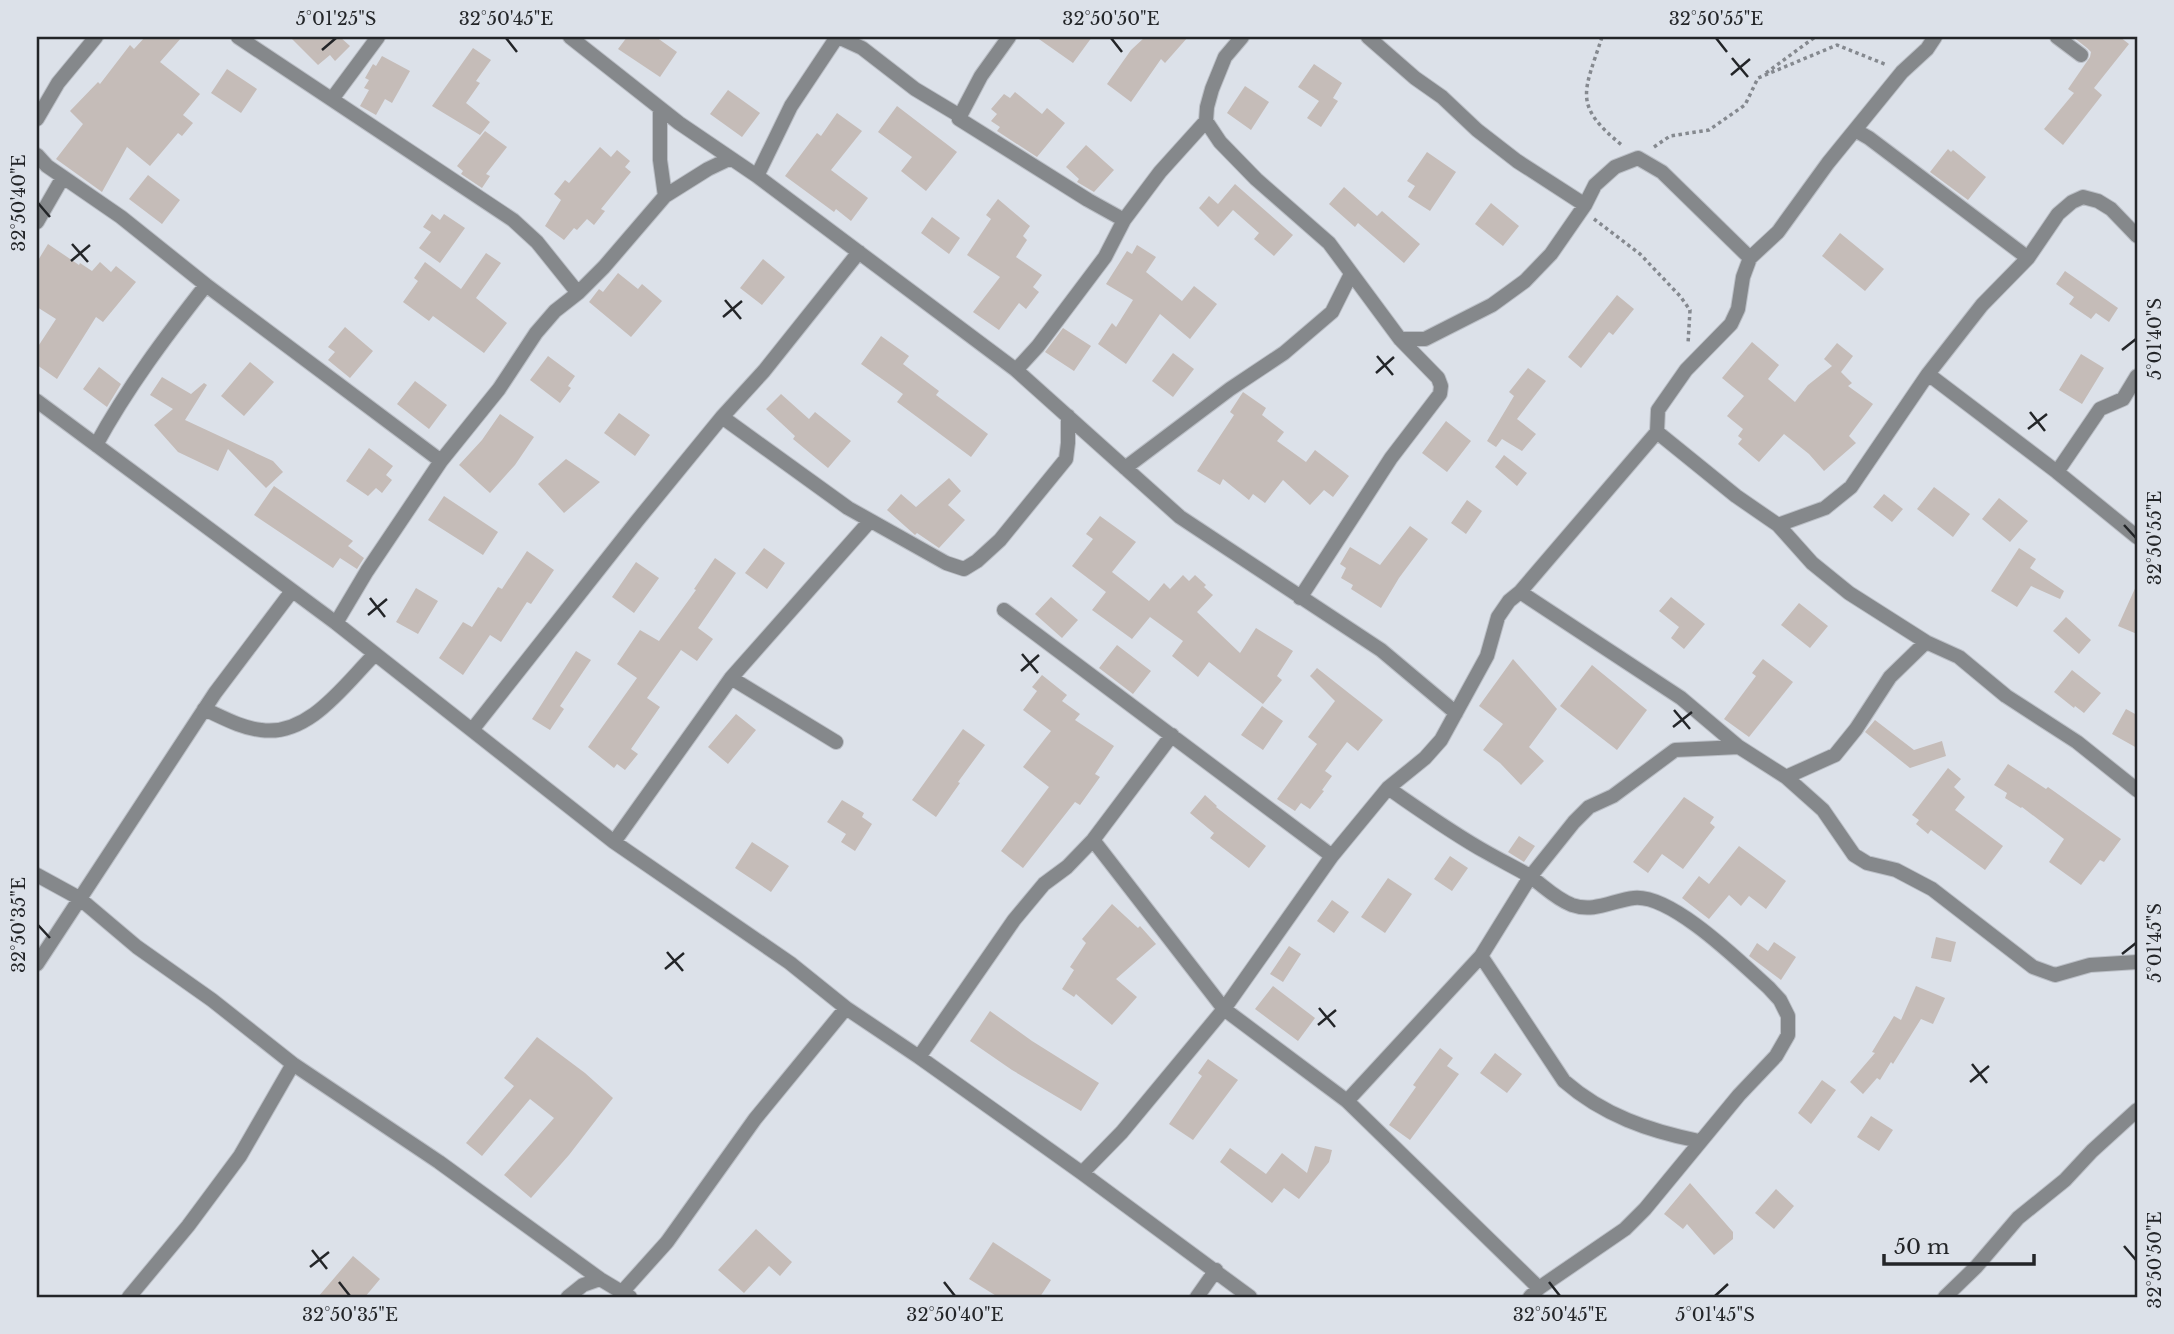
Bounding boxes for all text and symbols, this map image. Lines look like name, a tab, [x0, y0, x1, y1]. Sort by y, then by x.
text: 5°01'25"S	[296, 8, 376, 30]
text: 32°50'45"E	[459, 8, 553, 30]
text: 32°50'50"E	[1062, 8, 1160, 30]
text: 32°50'55"E	[1669, 8, 1763, 30]
text: 32°50'40"E	[8, 154, 30, 252]
text: 5°01'40"S	[2144, 298, 2166, 380]
text: 32°50'55"E	[2144, 491, 2166, 585]
text: 32°50'35"E	[8, 877, 30, 973]
text: 5°01'45"S	[2144, 903, 2166, 983]
text: 32°50'50"E	[2144, 1211, 2166, 1309]
scale bar	[1884, 1222, 2034, 1266]
text: 50 m	[1894, 1234, 1950, 1260]
text: 32°50'35"E	[302, 1304, 398, 1326]
text: 32°50'40"E	[906, 1304, 1004, 1326]
text: 32°50'45"E	[1513, 1304, 1607, 1326]
text: 5°01'45"S	[1675, 1304, 1755, 1326]

